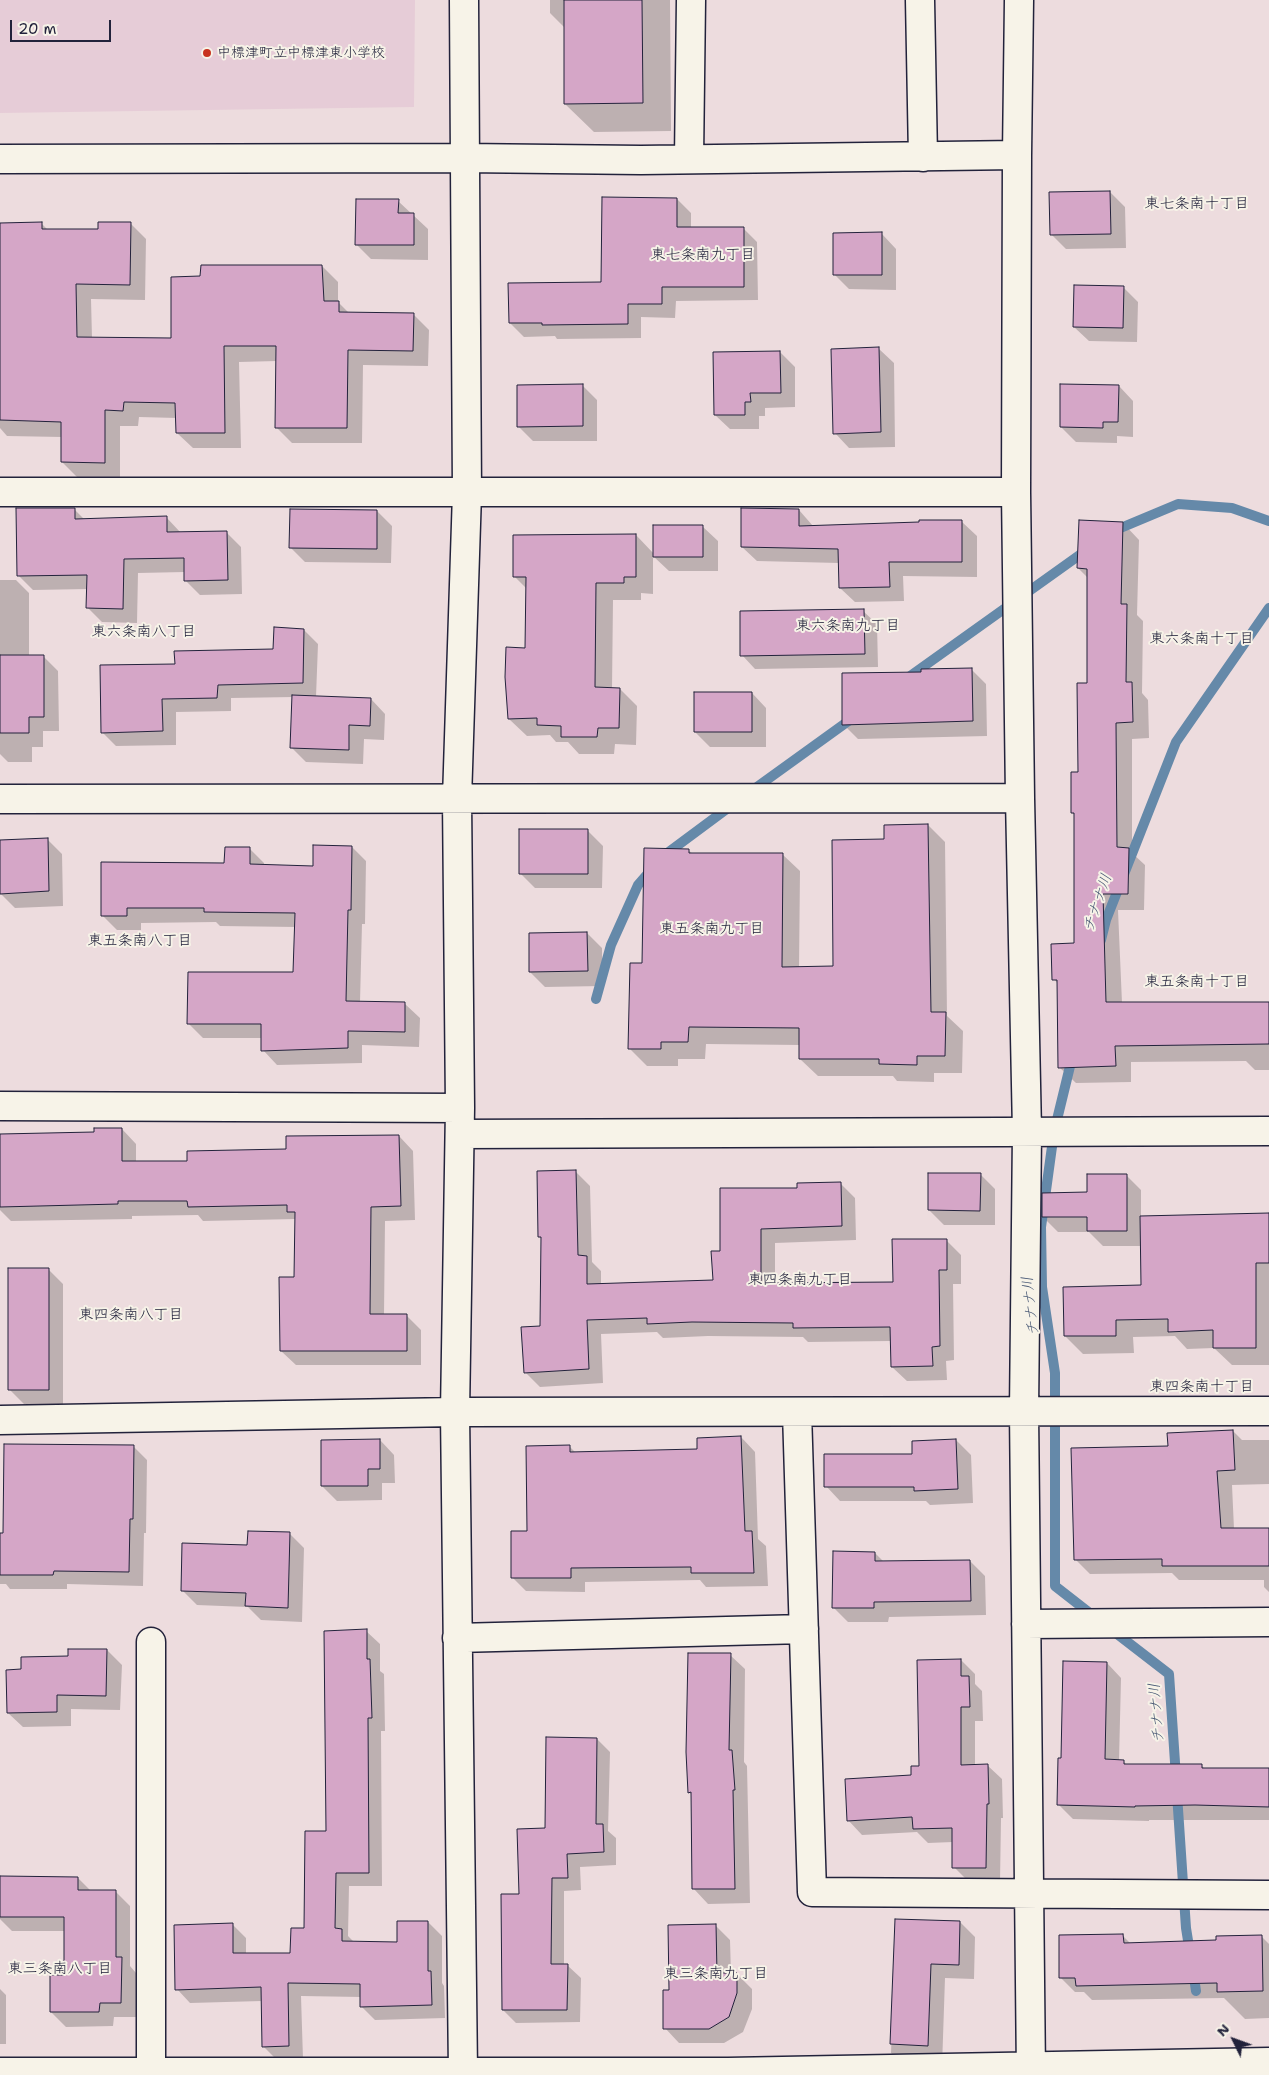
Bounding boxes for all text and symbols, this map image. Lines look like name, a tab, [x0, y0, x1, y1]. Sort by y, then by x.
scale bar	[12, 10, 114, 42]
text: 20 m	[18, 19, 57, 39]
place label: 中標津町立中標津東小学校	[217, 45, 385, 61]
marker: 中標津町立中標津東小学校	[201, 47, 213, 59]
district label: 東七条南十丁目	[1145, 195, 1249, 213]
district label: 東七条南九丁目	[651, 246, 755, 264]
district label: 東六条南九丁目	[796, 617, 900, 635]
district label: 東六条南八丁目	[92, 623, 196, 641]
district label: 東六条南十丁目	[1150, 630, 1254, 648]
water label: チナナ川	[1080, 872, 1116, 934]
district label: 東五条南九丁目	[660, 920, 764, 938]
district label: 東五条南八丁目	[88, 932, 192, 950]
district label: 東五条南十丁目	[1145, 973, 1249, 991]
district label: 東四条南九丁目	[748, 1271, 852, 1289]
water label: チナナ川	[1019, 1275, 1043, 1337]
district label: 東四条南八丁目	[79, 1306, 183, 1324]
district label: 東四条南十丁目	[1150, 1378, 1254, 1396]
water label: チナナ川	[1146, 1682, 1168, 1744]
district label: 東三条南八丁目	[8, 1960, 112, 1978]
district label: 東三条南九丁目	[664, 1965, 768, 1983]
north arrow	[1209, 2015, 1259, 2065]
text: N	[1212, 2020, 1233, 2040]

